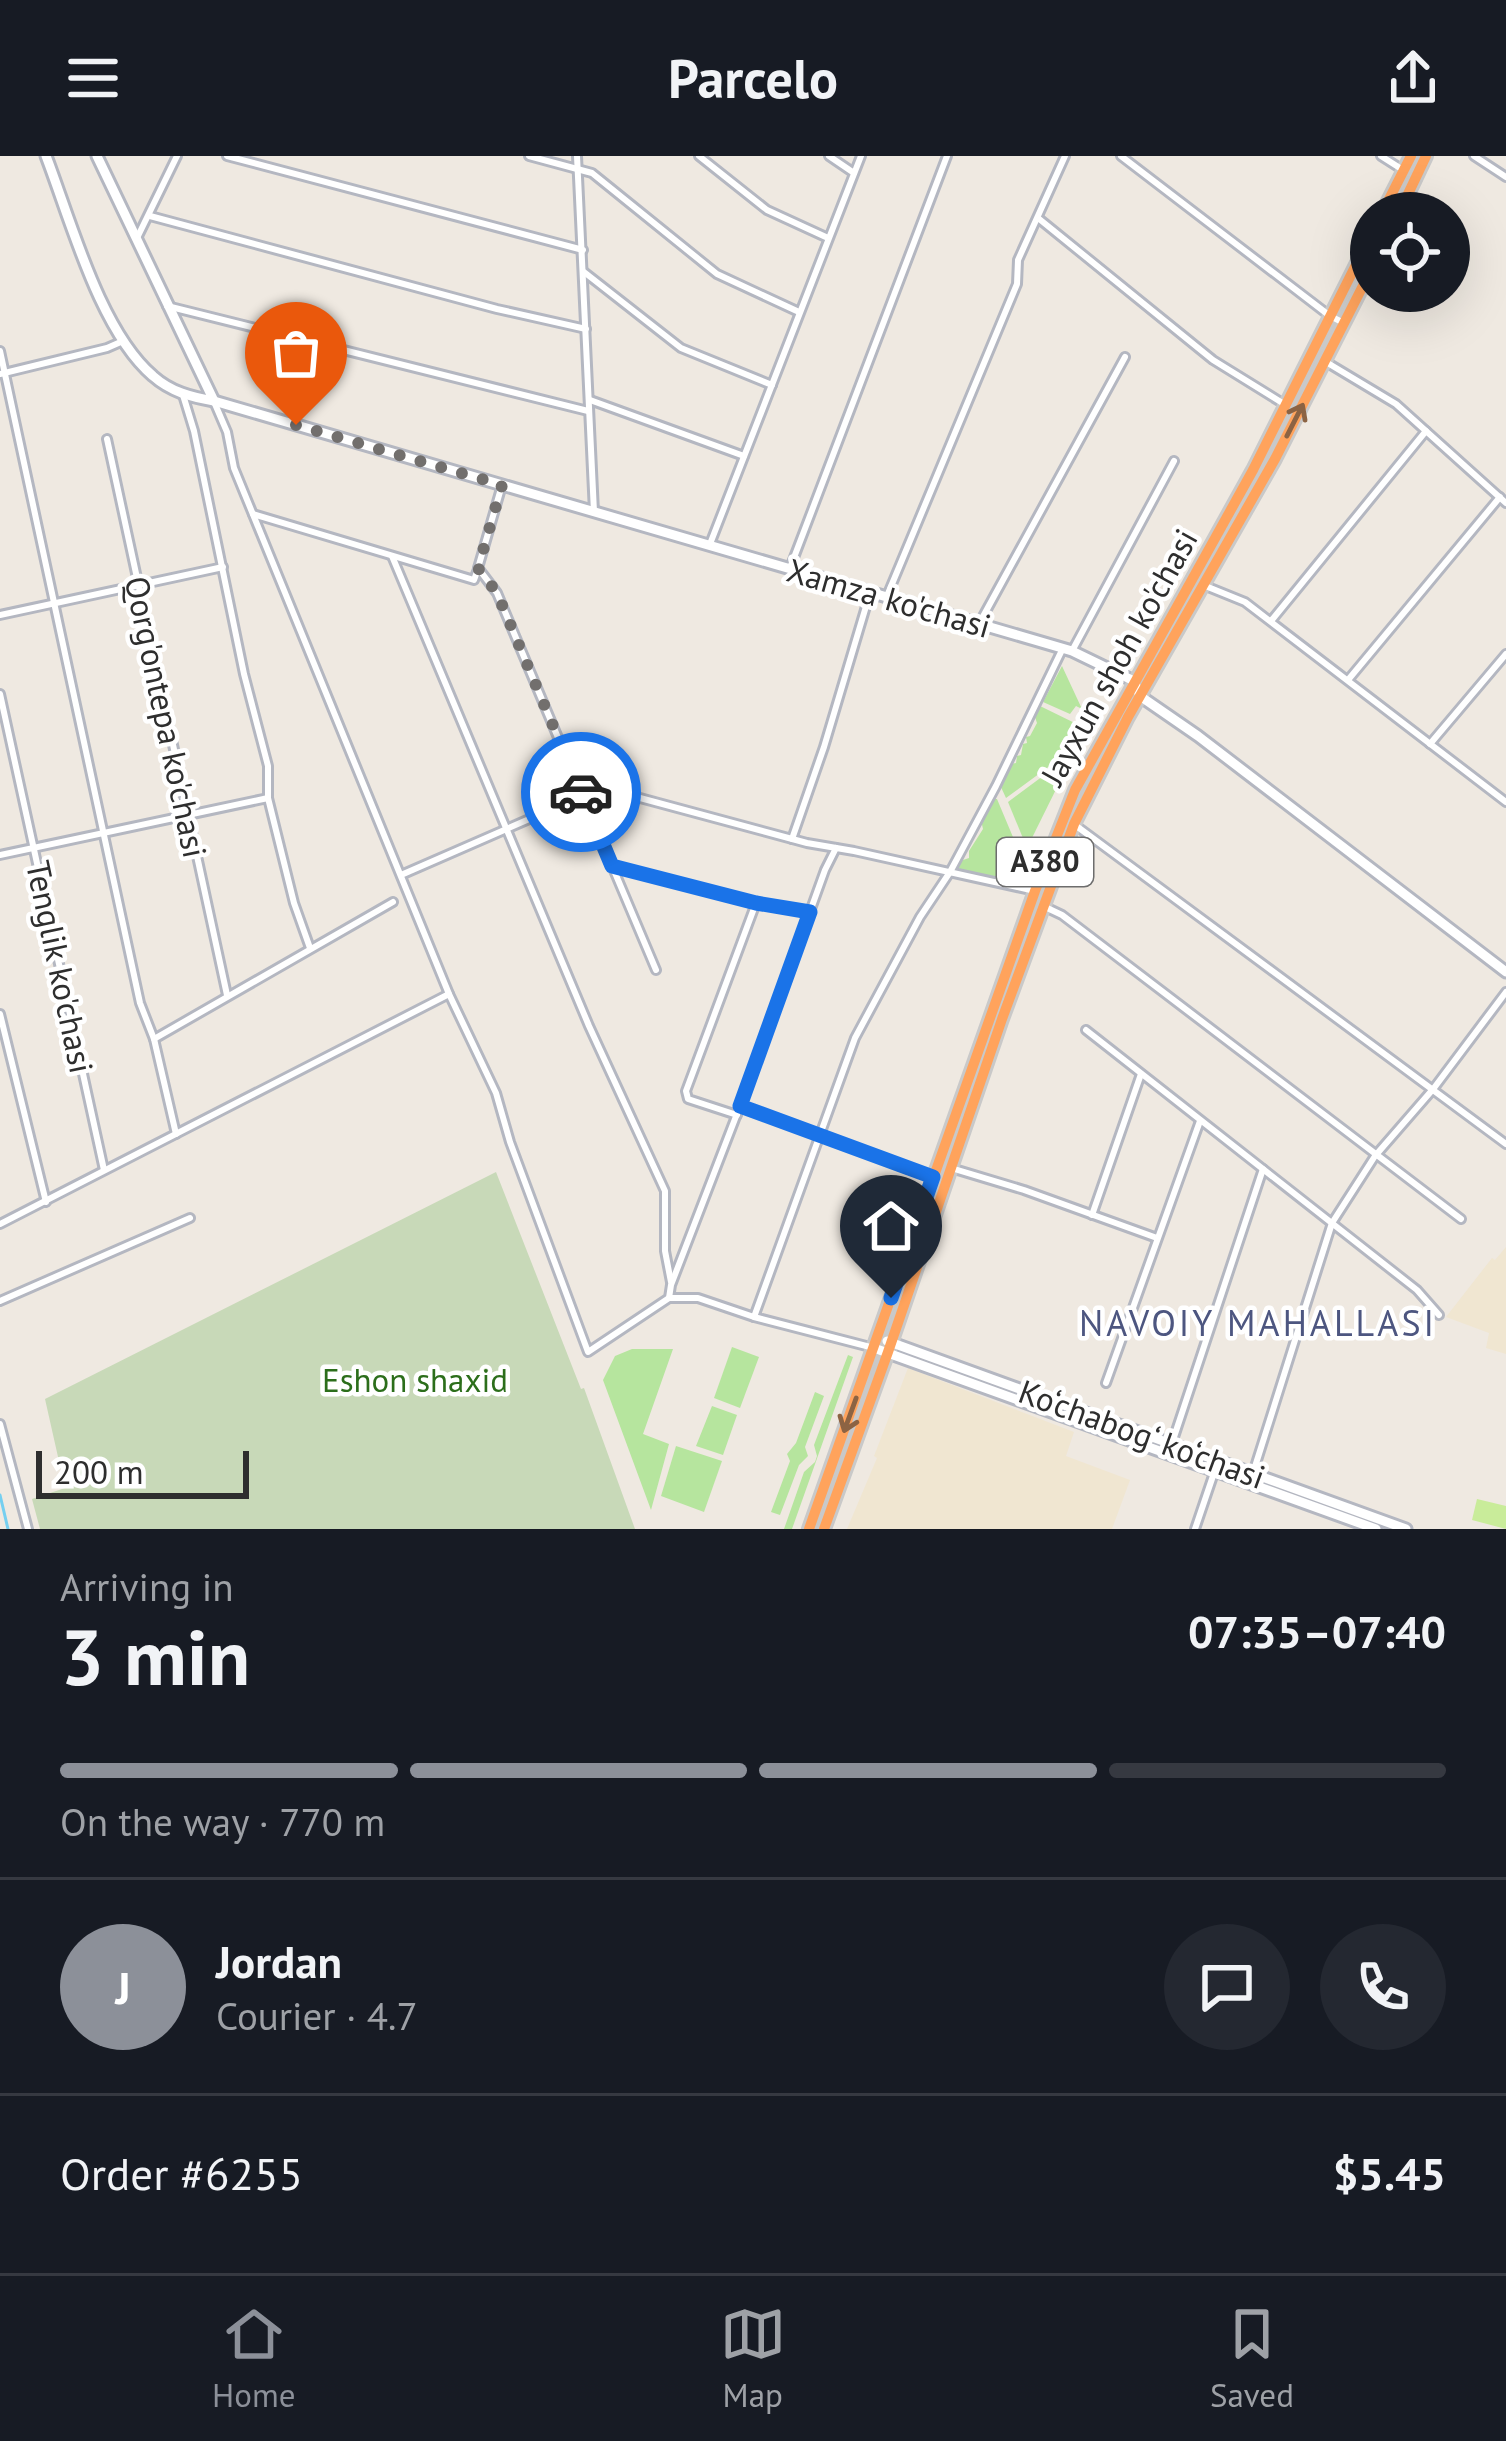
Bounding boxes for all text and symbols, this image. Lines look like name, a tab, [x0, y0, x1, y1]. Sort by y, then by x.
text: Parcelo	[668, 43, 838, 113]
icon: menu	[60, 45, 126, 111]
icon: share	[1380, 45, 1446, 111]
map controls	[1350, 192, 1470, 312]
button: locate	[1350, 192, 1470, 312]
pin	[245, 302, 347, 425]
icon: bag	[263, 320, 329, 386]
one-way arrow	[1284, 403, 1307, 438]
street label: Jayxun shoh ko'chasi	[1029, 521, 1207, 794]
street label: Xamza ko'chasi	[782, 548, 996, 647]
street label: Qorg'ontepa ko'chasi	[116, 572, 217, 862]
courier	[521, 732, 641, 852]
icon: car	[548, 759, 614, 825]
road number: A380	[997, 838, 1093, 886]
street label: Tenglik ko'chasi	[17, 857, 104, 1077]
pin	[840, 1175, 942, 1298]
icon: home	[858, 1193, 924, 1259]
district label: NAVOIY MAHALLASI	[1079, 1299, 1437, 1346]
park label: Eshon shaxid	[322, 1358, 508, 1401]
street label: Ko‘chabog‘ ko‘chasi	[1013, 1369, 1271, 1498]
one-way arrow	[838, 1395, 859, 1432]
scale bar	[36, 1445, 249, 1498]
text: 200 m	[54, 1450, 144, 1493]
text: Arriving in	[60, 1561, 234, 1612]
text: 07:35–07:40	[1188, 1602, 1446, 1660]
text: 3 min	[60, 1606, 250, 1707]
text: On the way · 770 m	[60, 1796, 385, 1847]
button: chat	[1164, 1924, 1290, 2050]
button: phone	[1320, 1924, 1446, 2050]
text: Jordan	[216, 1932, 342, 1990]
text: J	[115, 1958, 131, 2016]
text: Courier · 4.7	[216, 1990, 418, 2041]
text: Order #6255	[60, 2144, 303, 2202]
text: $5.45	[1333, 2144, 1446, 2202]
tab: Home	[212, 2301, 296, 2416]
tab: Map	[720, 2301, 786, 2416]
tab: Saved	[1210, 2301, 1294, 2416]

